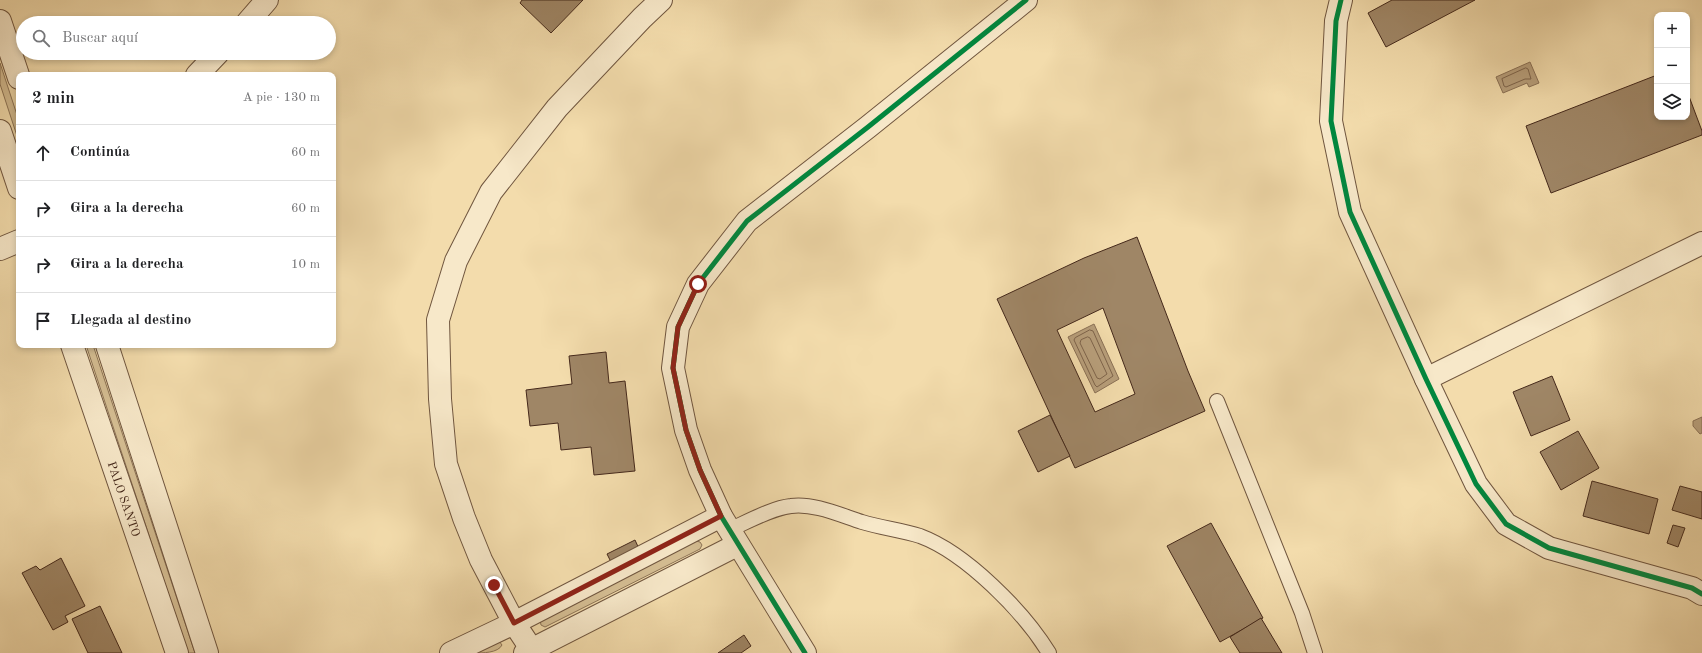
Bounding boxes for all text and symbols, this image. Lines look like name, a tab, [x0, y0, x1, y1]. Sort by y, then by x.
map controls	[1654, 12, 1690, 120]
button: +	[1654, 12, 1690, 48]
search box	[16, 16, 336, 60]
icon: search	[30, 27, 52, 49]
text: Buscar aquí	[62, 31, 138, 46]
button: −	[1654, 48, 1690, 84]
button: layers	[1654, 84, 1690, 120]
text: 2 min	[32, 90, 75, 107]
text: A pie · 130 m	[243, 91, 320, 104]
icon: ahead	[32, 142, 54, 164]
text: Continúa	[70, 145, 130, 160]
text: 60 m	[291, 146, 320, 159]
icon: right	[32, 198, 54, 220]
text: Gira a la derecha	[70, 201, 184, 216]
text: 60 m	[291, 202, 320, 215]
icon: right	[32, 254, 54, 276]
text: Gira a la derecha	[70, 257, 184, 272]
text: 10 m	[291, 258, 320, 271]
route start	[689, 275, 707, 293]
icon: arrive	[32, 310, 54, 332]
text: Llegada al destino	[70, 313, 191, 328]
street label: PALO SANTO	[105, 460, 142, 539]
route end	[485, 576, 503, 594]

